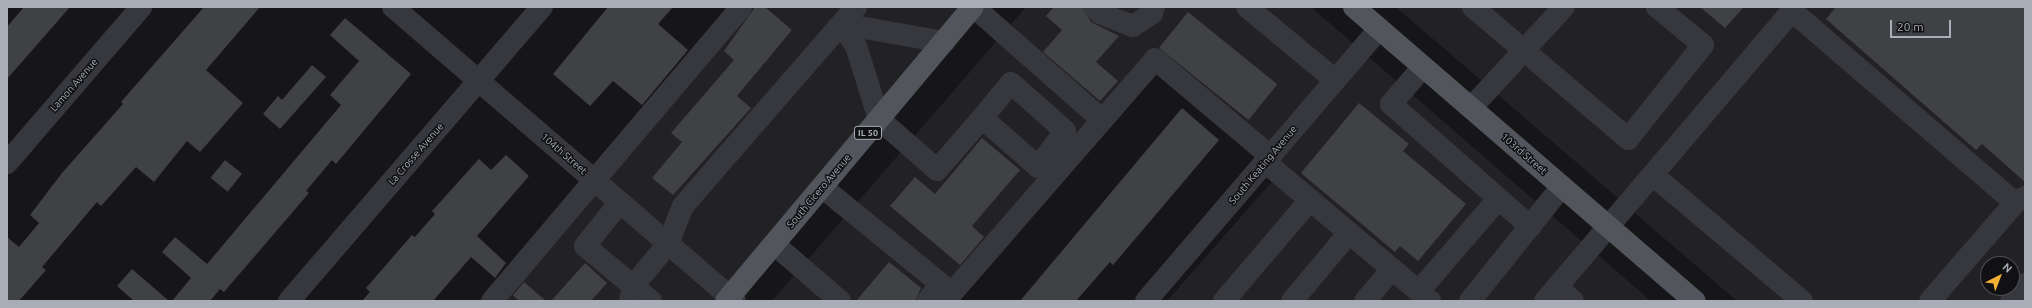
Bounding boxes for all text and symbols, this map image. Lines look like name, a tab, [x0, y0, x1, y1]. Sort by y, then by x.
scale bar	[1892, 12, 1953, 38]
text: 20 m	[1897, 20, 1924, 33]
street label: Lamon Avenue	[48, 56, 100, 114]
street label: La Crosse Avenue	[386, 120, 446, 188]
street label: South Keating Avenue	[1227, 123, 1299, 207]
road number: IL 50	[854, 126, 882, 140]
street label: 104th Street	[539, 131, 589, 177]
street label: 103rd Street	[1499, 131, 1549, 177]
street label: South Cicero Avenue	[785, 152, 853, 230]
north arrow	[1980, 256, 2020, 296]
text: N	[2000, 261, 2014, 275]

